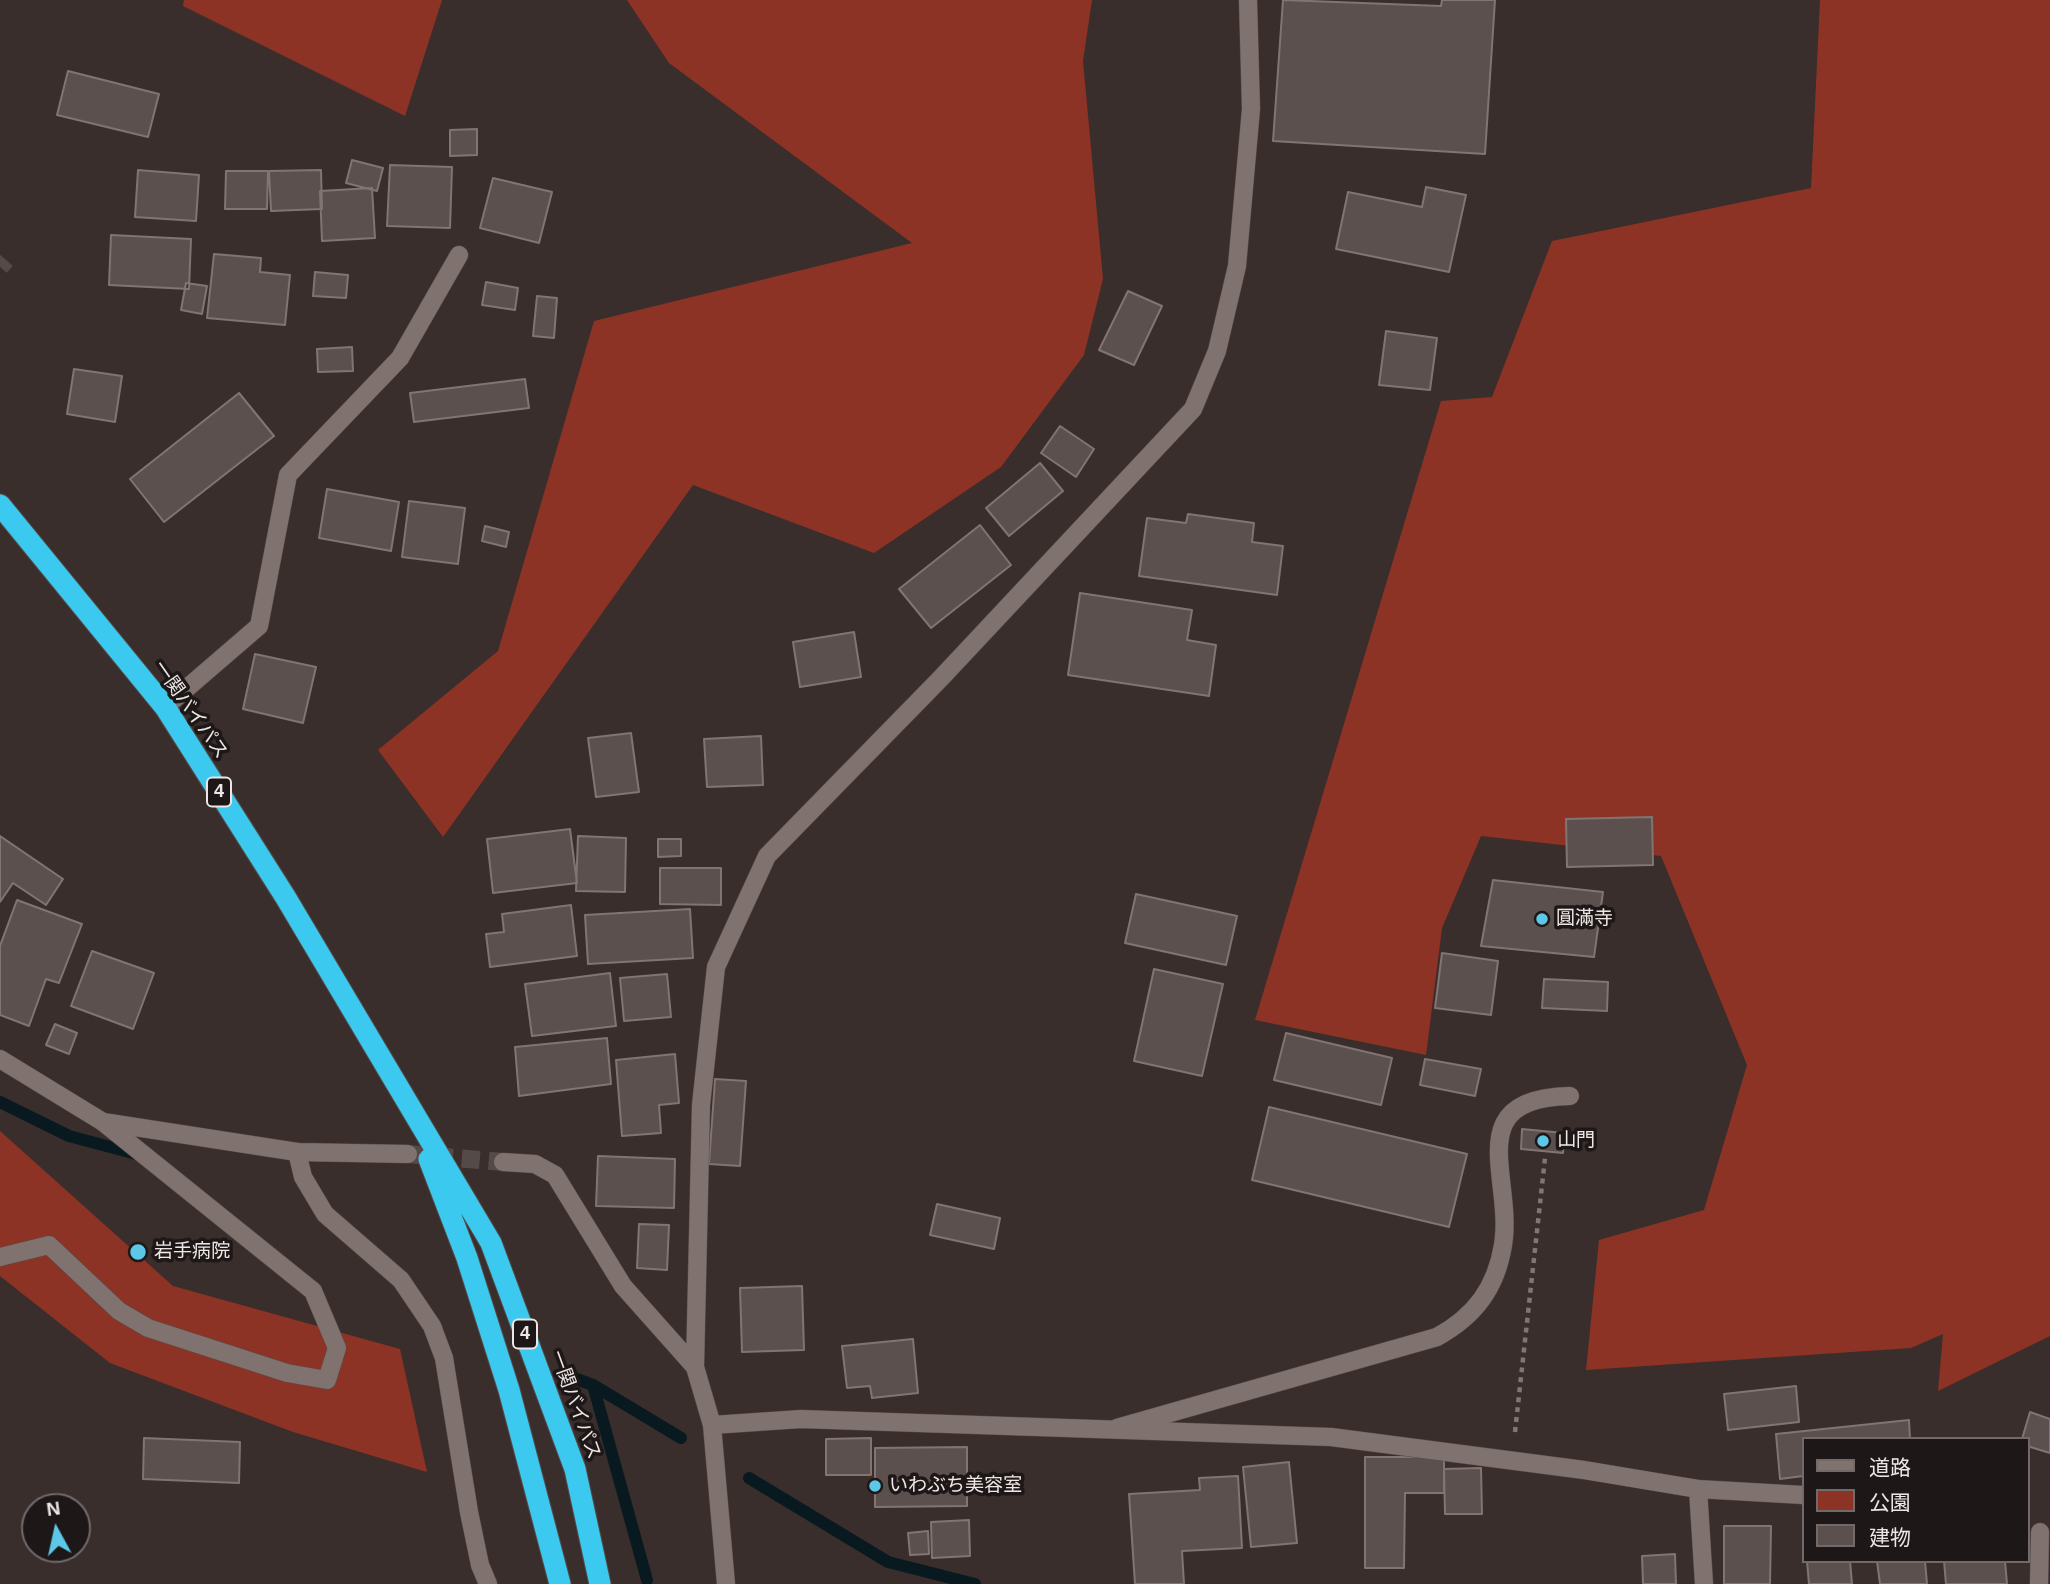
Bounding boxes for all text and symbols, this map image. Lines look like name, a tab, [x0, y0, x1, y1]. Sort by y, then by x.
street label: 一関バイパス	[148, 657, 232, 763]
road number: 4	[207, 778, 231, 806]
place label: 圓滿寺	[1556, 908, 1613, 930]
marker: 圓滿寺	[1534, 911, 1550, 927]
place label: 山門	[1557, 1130, 1595, 1152]
marker: 山門	[1535, 1133, 1551, 1149]
place label: 岩手病院	[154, 1241, 230, 1263]
marker: 岩手病院	[128, 1242, 148, 1262]
road number: 4	[513, 1320, 537, 1349]
street label: 一関バイパス	[545, 1348, 605, 1462]
legend	[1801, 1437, 2029, 1563]
text: 道路	[1869, 1456, 1911, 1479]
place label: いわぶち美容室	[889, 1475, 1022, 1497]
marker: いわぶち美容室	[867, 1478, 883, 1494]
text: 公園	[1869, 1491, 1911, 1514]
north arrow	[21, 1493, 91, 1563]
text: N	[45, 1497, 62, 1520]
text: 建物	[1869, 1526, 1911, 1549]

